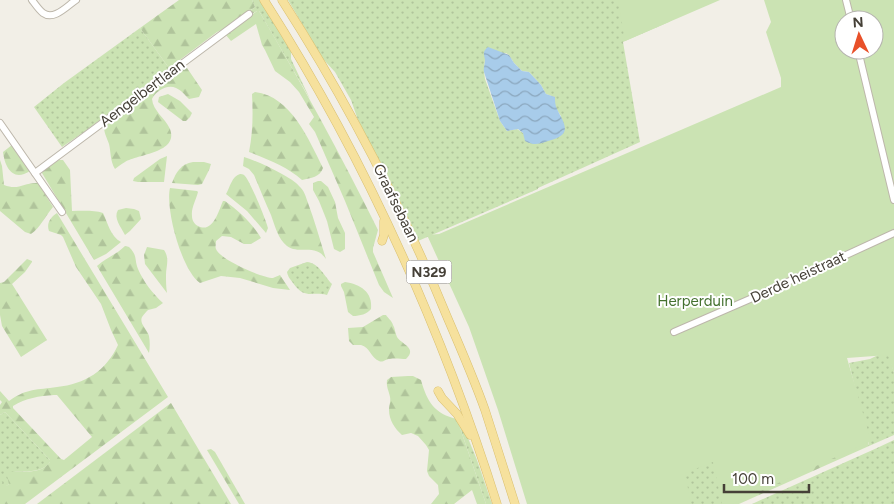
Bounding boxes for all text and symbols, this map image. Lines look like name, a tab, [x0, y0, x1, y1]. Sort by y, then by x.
north arrow	[834, 10, 884, 60]
text: N	[852, 14, 864, 31]
street label: Aengelbertlaan	[96, 55, 188, 131]
street label: Graafsebaan	[369, 161, 423, 245]
street label: Derde heistraat	[748, 247, 849, 307]
road number: N329	[406, 260, 452, 284]
park label: Herperduin	[657, 292, 733, 310]
scale bar	[724, 462, 809, 494]
text: 100 m	[732, 470, 774, 488]

